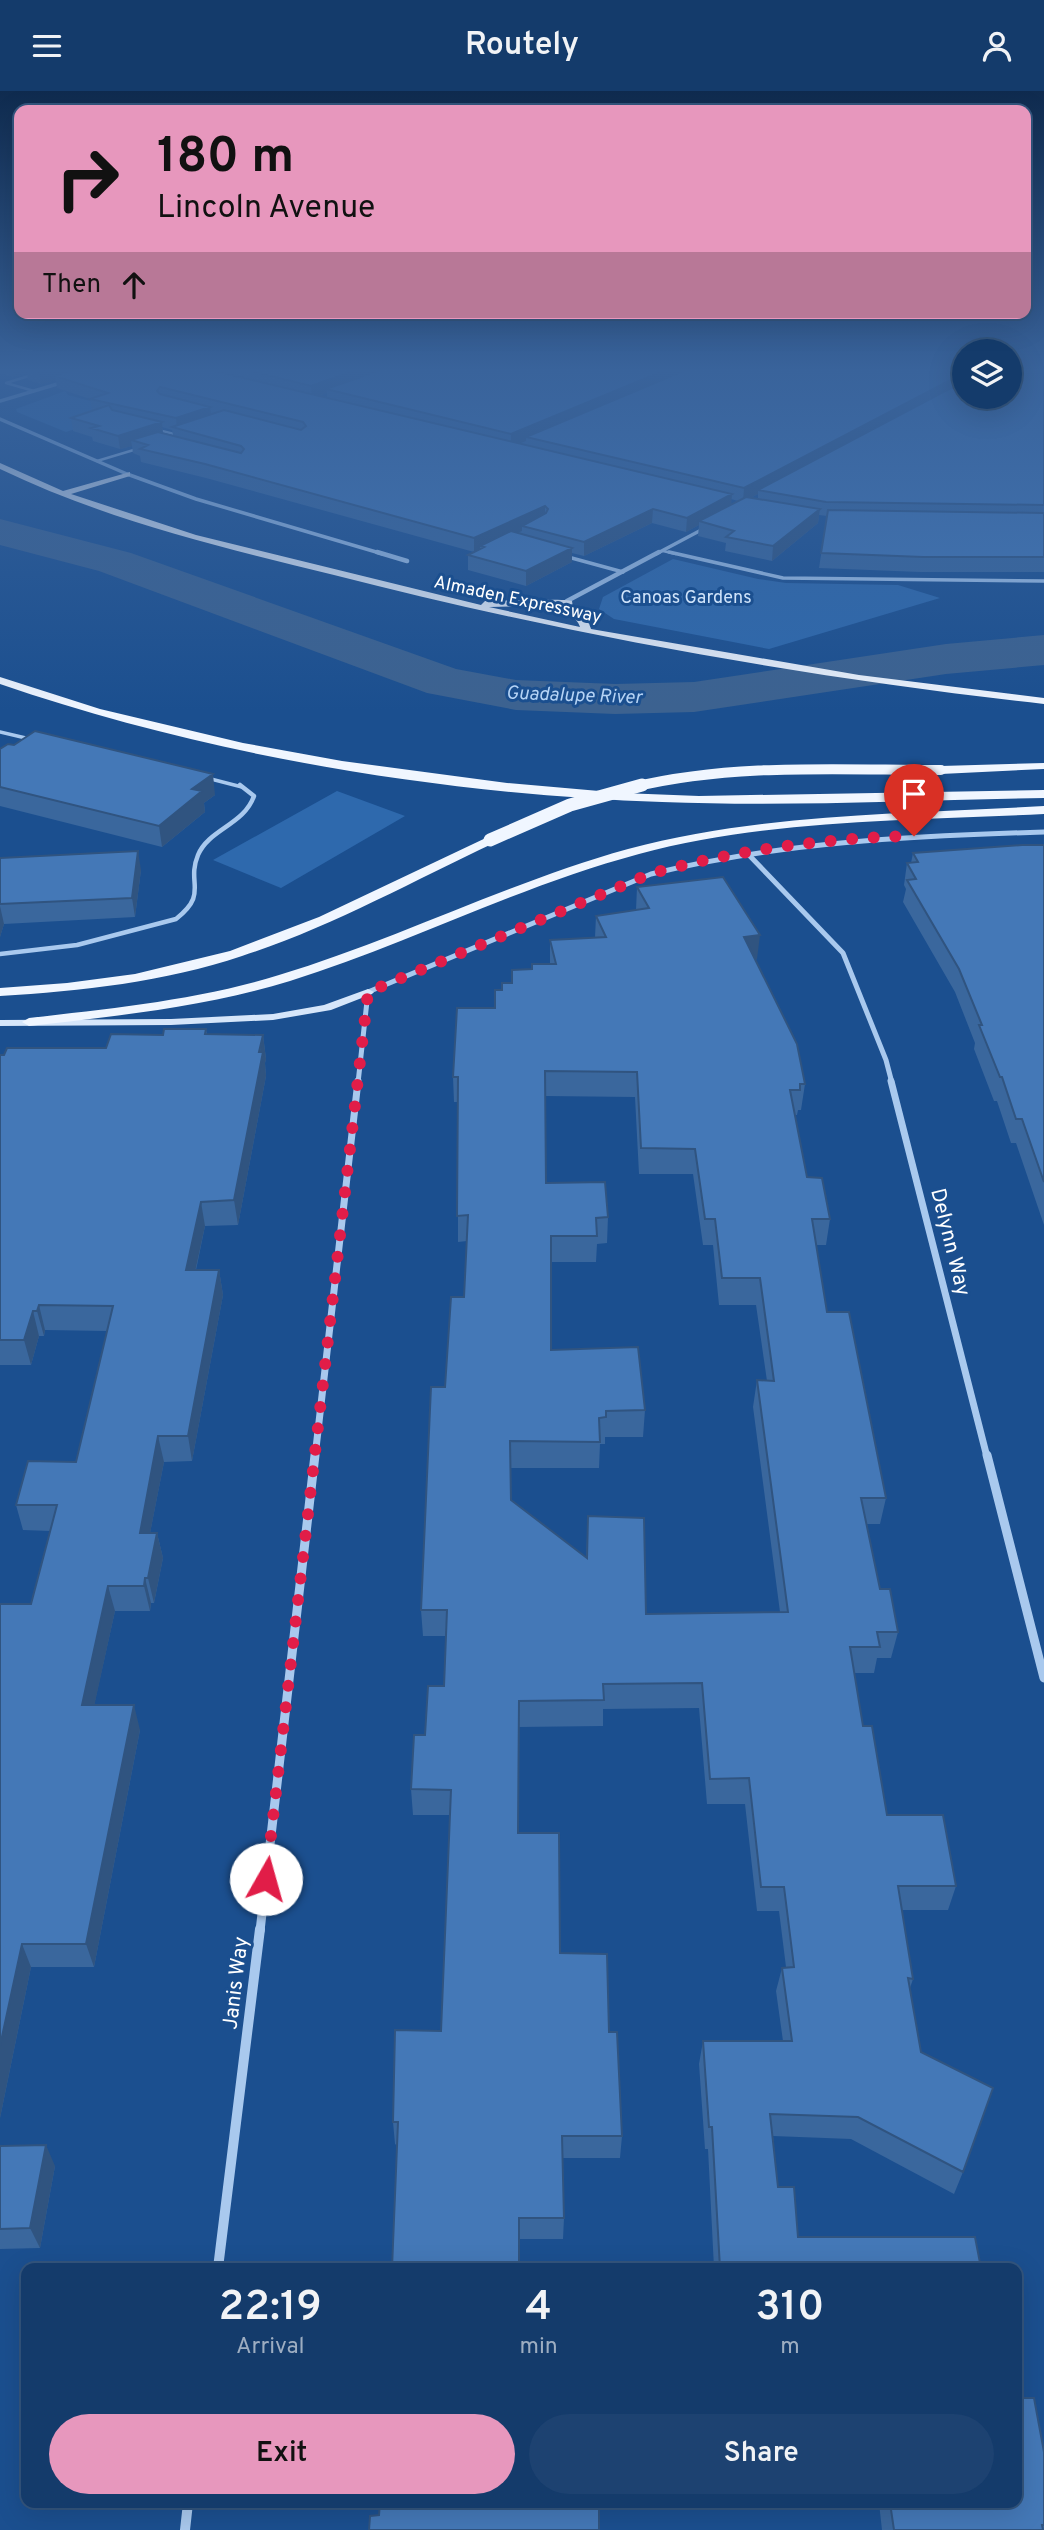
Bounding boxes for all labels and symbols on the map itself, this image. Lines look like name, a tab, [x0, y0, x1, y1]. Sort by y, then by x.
street label: Almaden Expressway	[432, 571, 604, 629]
park label: Canoas Gardens	[620, 587, 752, 610]
water label: Guadalupe River	[506, 682, 644, 710]
pin	[884, 764, 944, 836]
street label: Delynn Way	[923, 1186, 976, 1299]
position arrow	[229, 1842, 303, 1916]
street label: Janis Way	[217, 1935, 256, 2031]

